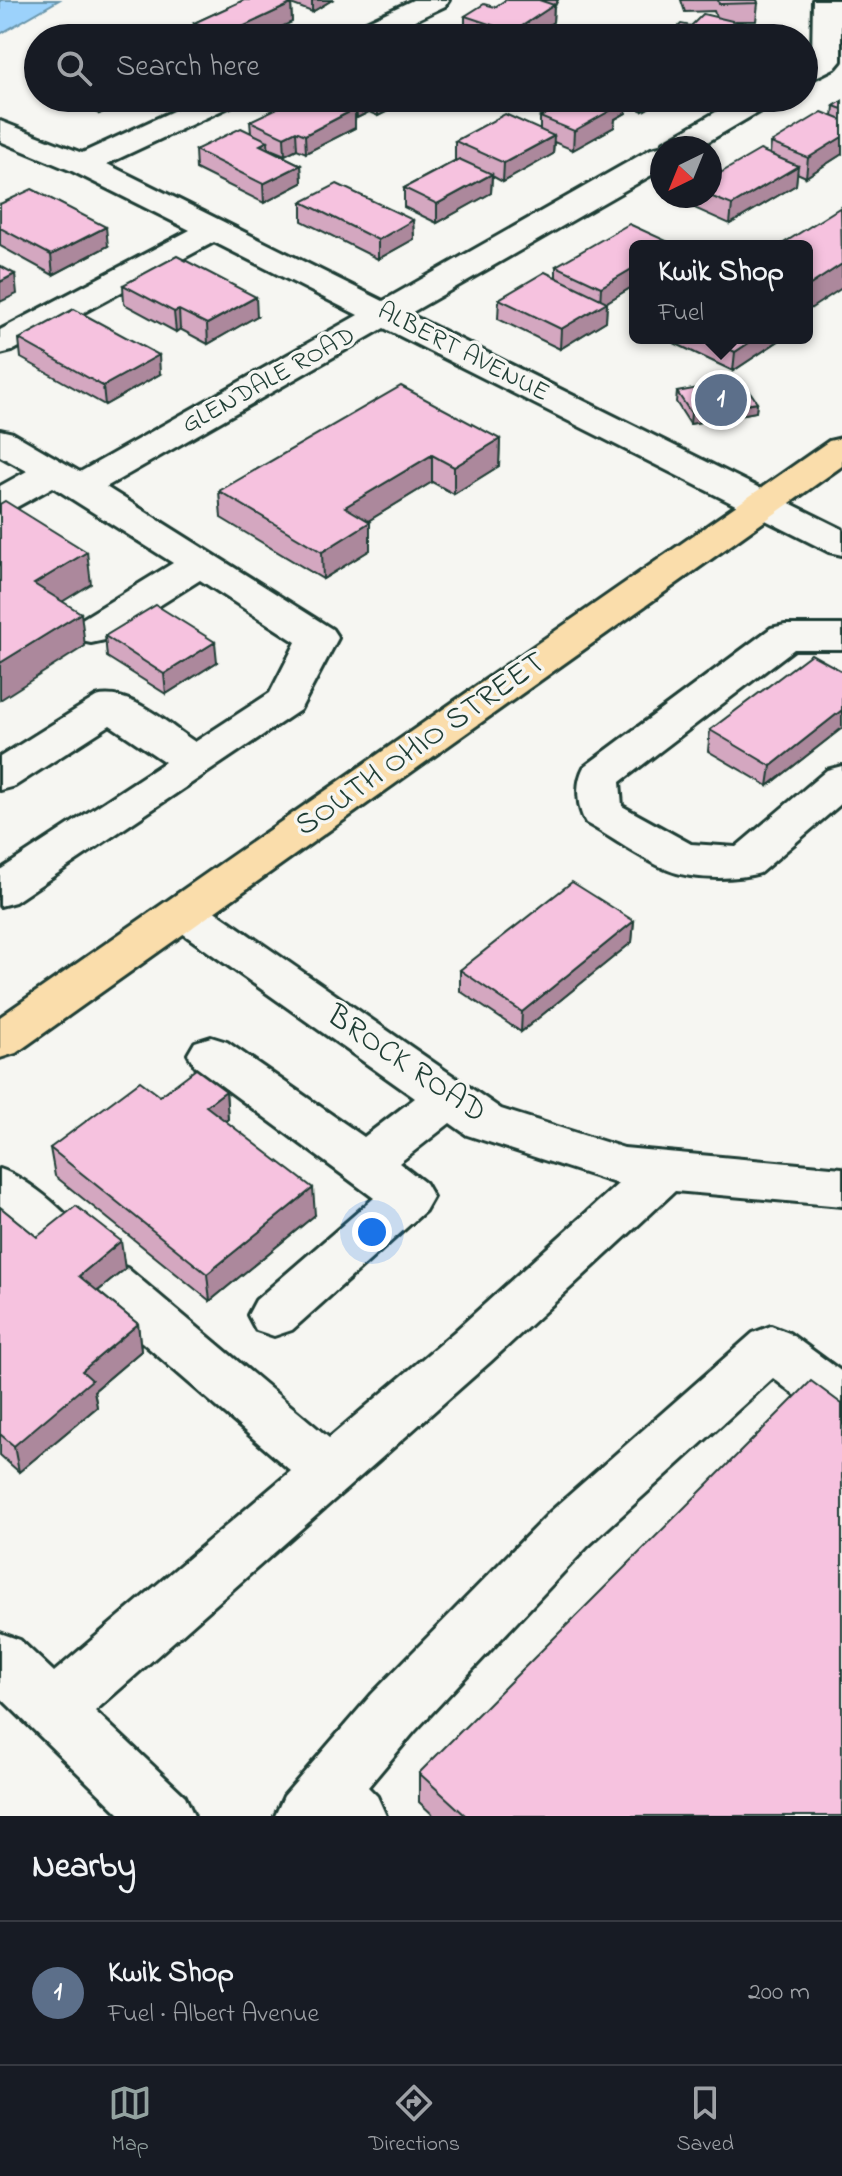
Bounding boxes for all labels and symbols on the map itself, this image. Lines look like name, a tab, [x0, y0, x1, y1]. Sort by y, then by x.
north arrow	[650, 136, 722, 208]
street label: ALBERT AVENUE	[370, 293, 556, 413]
street label: GLENDALE ROAD	[175, 318, 363, 444]
pin: 1	[695, 370, 747, 430]
street label: SOUTH OHIO STREET	[286, 641, 556, 849]
street label: BROCK ROAD	[316, 994, 495, 1136]
your location	[352, 1212, 392, 1252]

